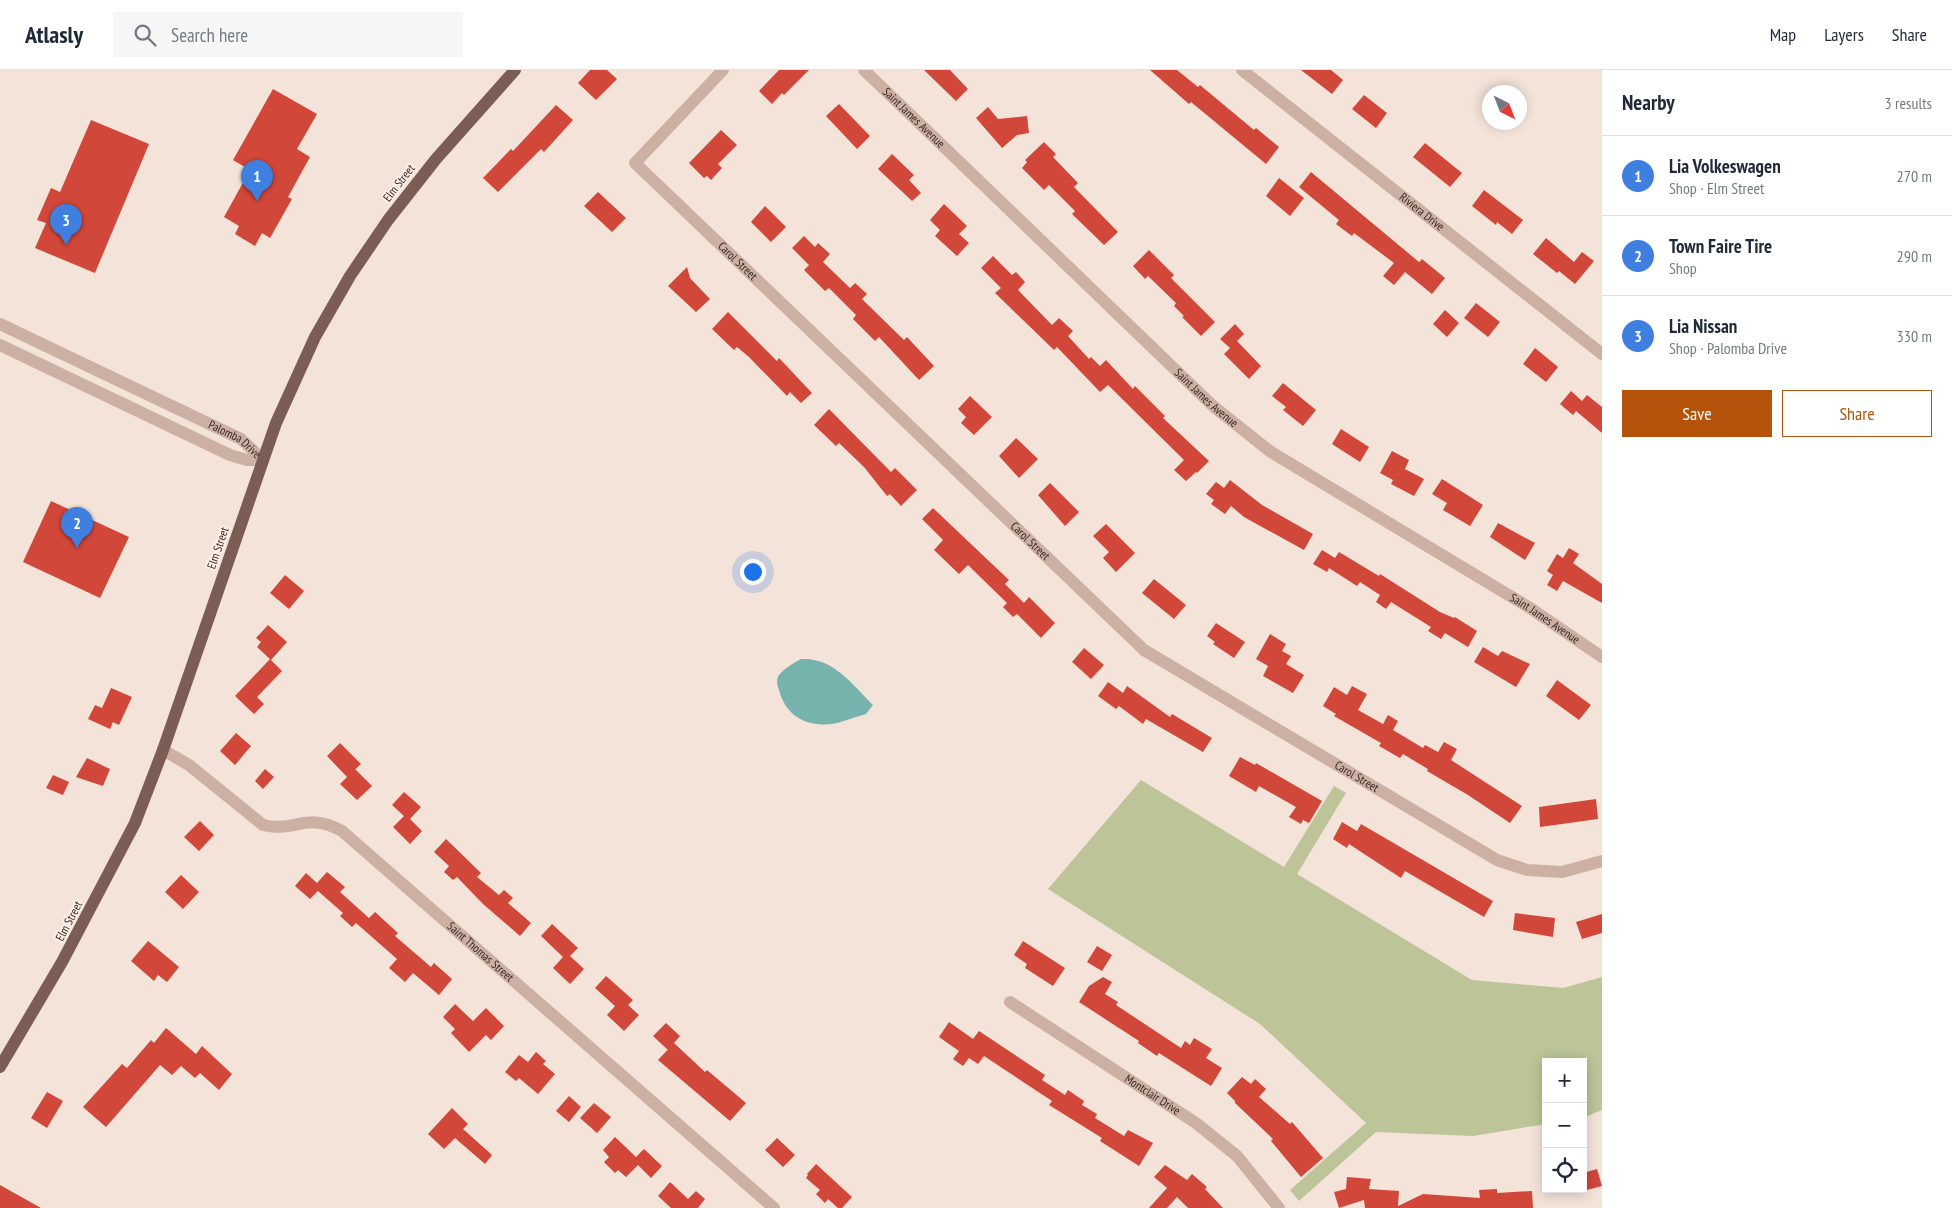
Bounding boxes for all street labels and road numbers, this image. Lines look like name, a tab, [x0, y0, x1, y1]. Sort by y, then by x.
street label: Saint James Avenue	[880, 84, 948, 151]
street label: Elm Street	[379, 161, 418, 204]
street label: Riviera Drive	[1397, 189, 1448, 234]
street label: Carol Street	[715, 238, 761, 284]
street label: Saint James Avenue	[1171, 365, 1241, 430]
street label: Palomba Drive	[206, 417, 265, 461]
street label: Carol Street	[1008, 518, 1054, 564]
street label: Elm Street	[203, 524, 232, 571]
street label: Saint James Avenue	[1507, 590, 1583, 647]
street label: Carol Street	[1332, 757, 1382, 795]
street label: Elm Street	[52, 898, 86, 943]
street label: Saint Thomas Street	[444, 918, 518, 985]
street label: Montclair Drive	[1122, 1071, 1184, 1118]

